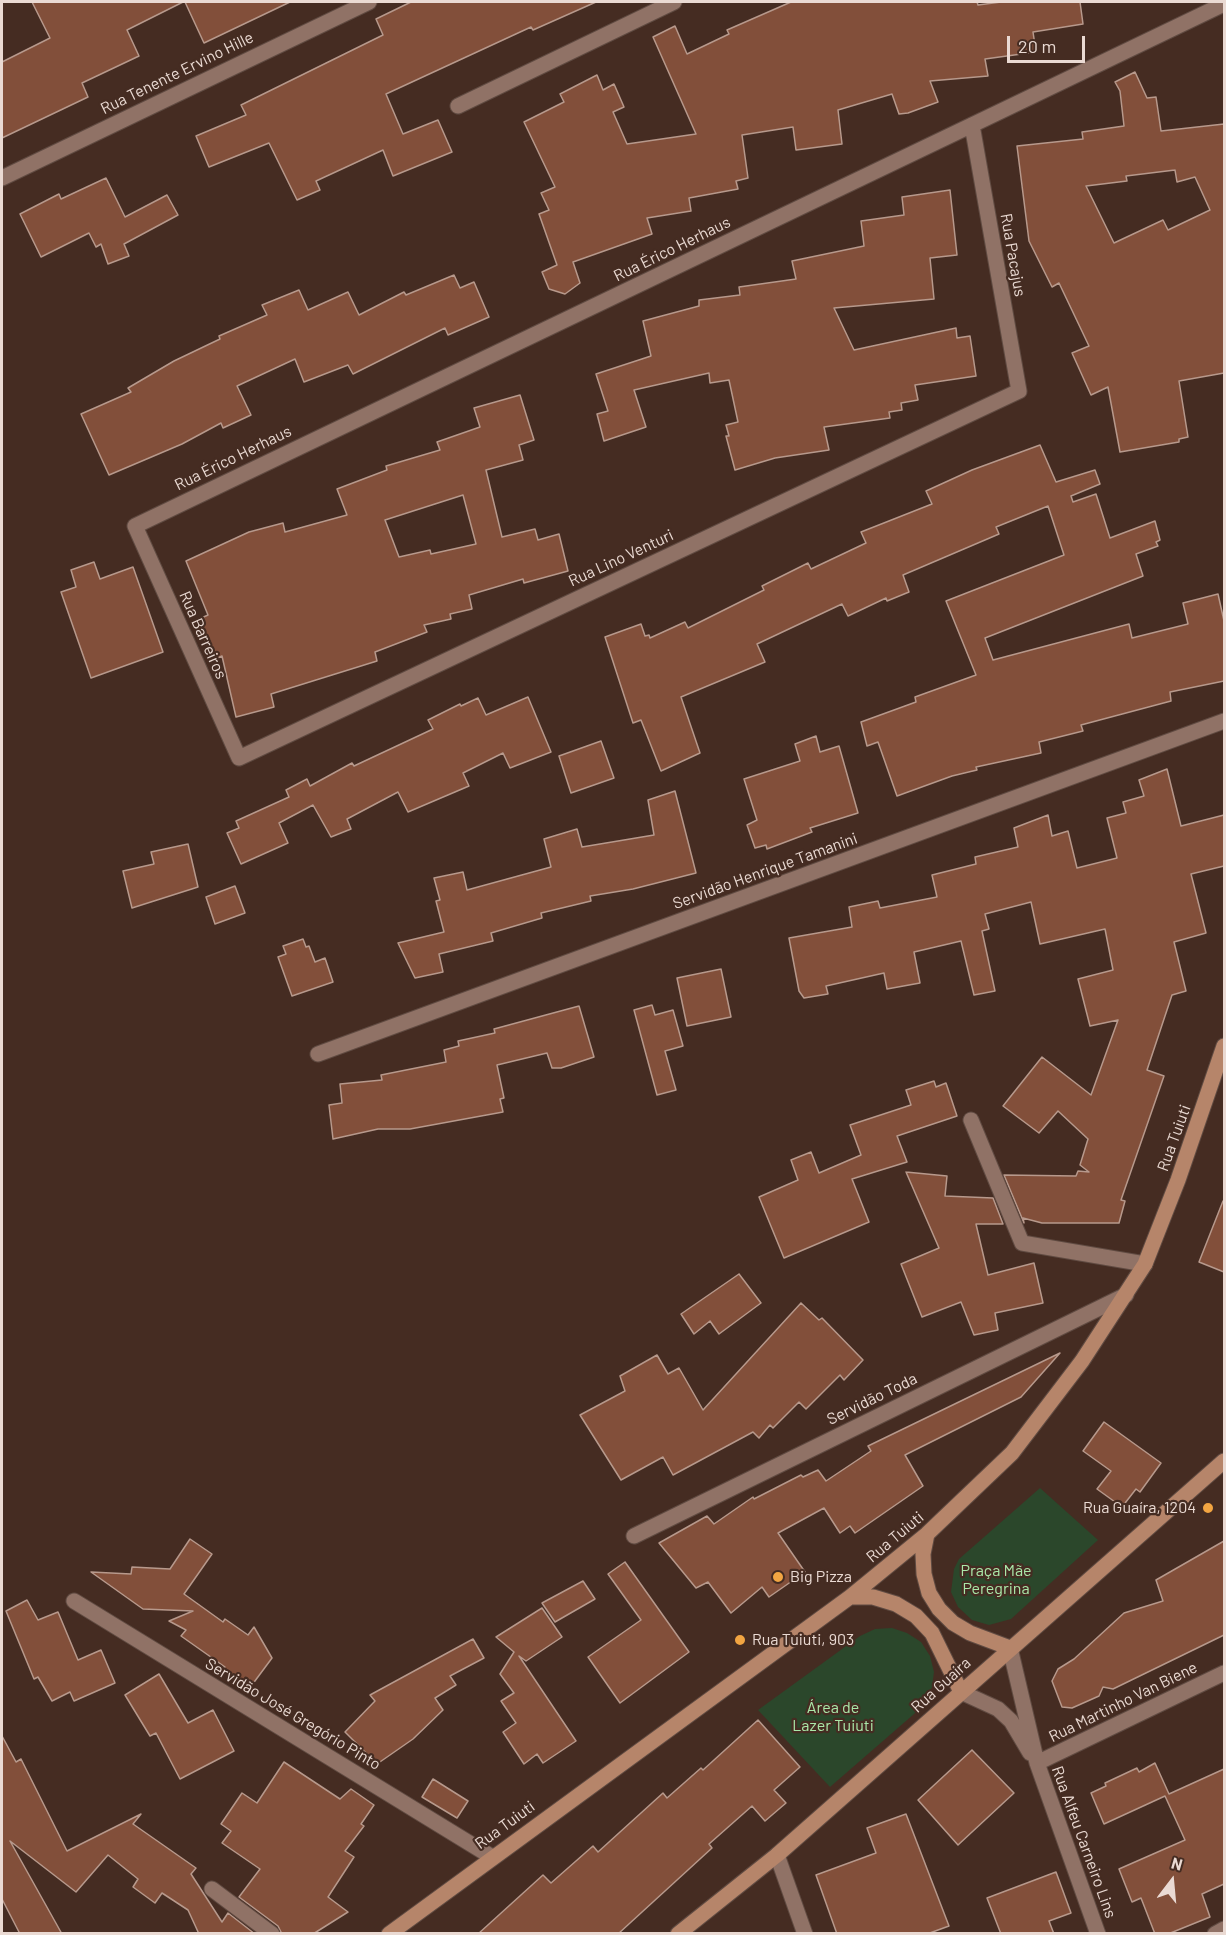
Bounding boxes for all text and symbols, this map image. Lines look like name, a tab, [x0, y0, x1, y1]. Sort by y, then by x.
scale bar	[1010, 24, 1088, 62]
street label: Rua Tenente Ervino Hille	[97, 28, 257, 118]
text: 20 m	[1018, 35, 1056, 57]
street label: Rua Érico Herhaus	[611, 212, 733, 286]
street label: Rua Pacajus	[996, 212, 1030, 298]
street label: Rua Érico Herhaus	[172, 421, 294, 495]
street label: Rua Lino Venturi	[566, 525, 676, 591]
street label: Rua Barreiros	[175, 588, 231, 682]
street label: Servidão Henrique Tamanini	[670, 829, 860, 913]
street label: Rua Tuiuti	[1153, 1102, 1195, 1174]
street label: Servidão Toda	[824, 1369, 920, 1429]
place label: Rua Guaíra, 1204	[1083, 1498, 1196, 1518]
marker: Rua Guaíra, 1204	[1201, 1501, 1215, 1515]
street label: Rua Tuiuti	[862, 1507, 928, 1567]
park label: Praça Mãe Peregrina	[960, 1561, 1032, 1599]
place label: Big Pizza	[790, 1567, 852, 1587]
marker: Big Pizza	[771, 1570, 785, 1584]
place label: Rua Tuiuti, 903	[752, 1630, 854, 1650]
marker: Rua Tuiuti, 903	[733, 1633, 747, 1647]
street label: Rua Guaíra	[907, 1653, 975, 1717]
street label: Servidão José Gregório Pinto	[202, 1654, 384, 1774]
street label: Rua Martinho Van Biene	[1046, 1658, 1200, 1746]
park label: Área de Lazer Tuiuti	[792, 1698, 874, 1736]
street label: Rua Alfeu Carneiro Lins	[1048, 1763, 1120, 1921]
street label: Rua Tuiuti	[471, 1797, 539, 1853]
north arrow	[1142, 1851, 1202, 1911]
text: N	[1169, 1853, 1185, 1874]

